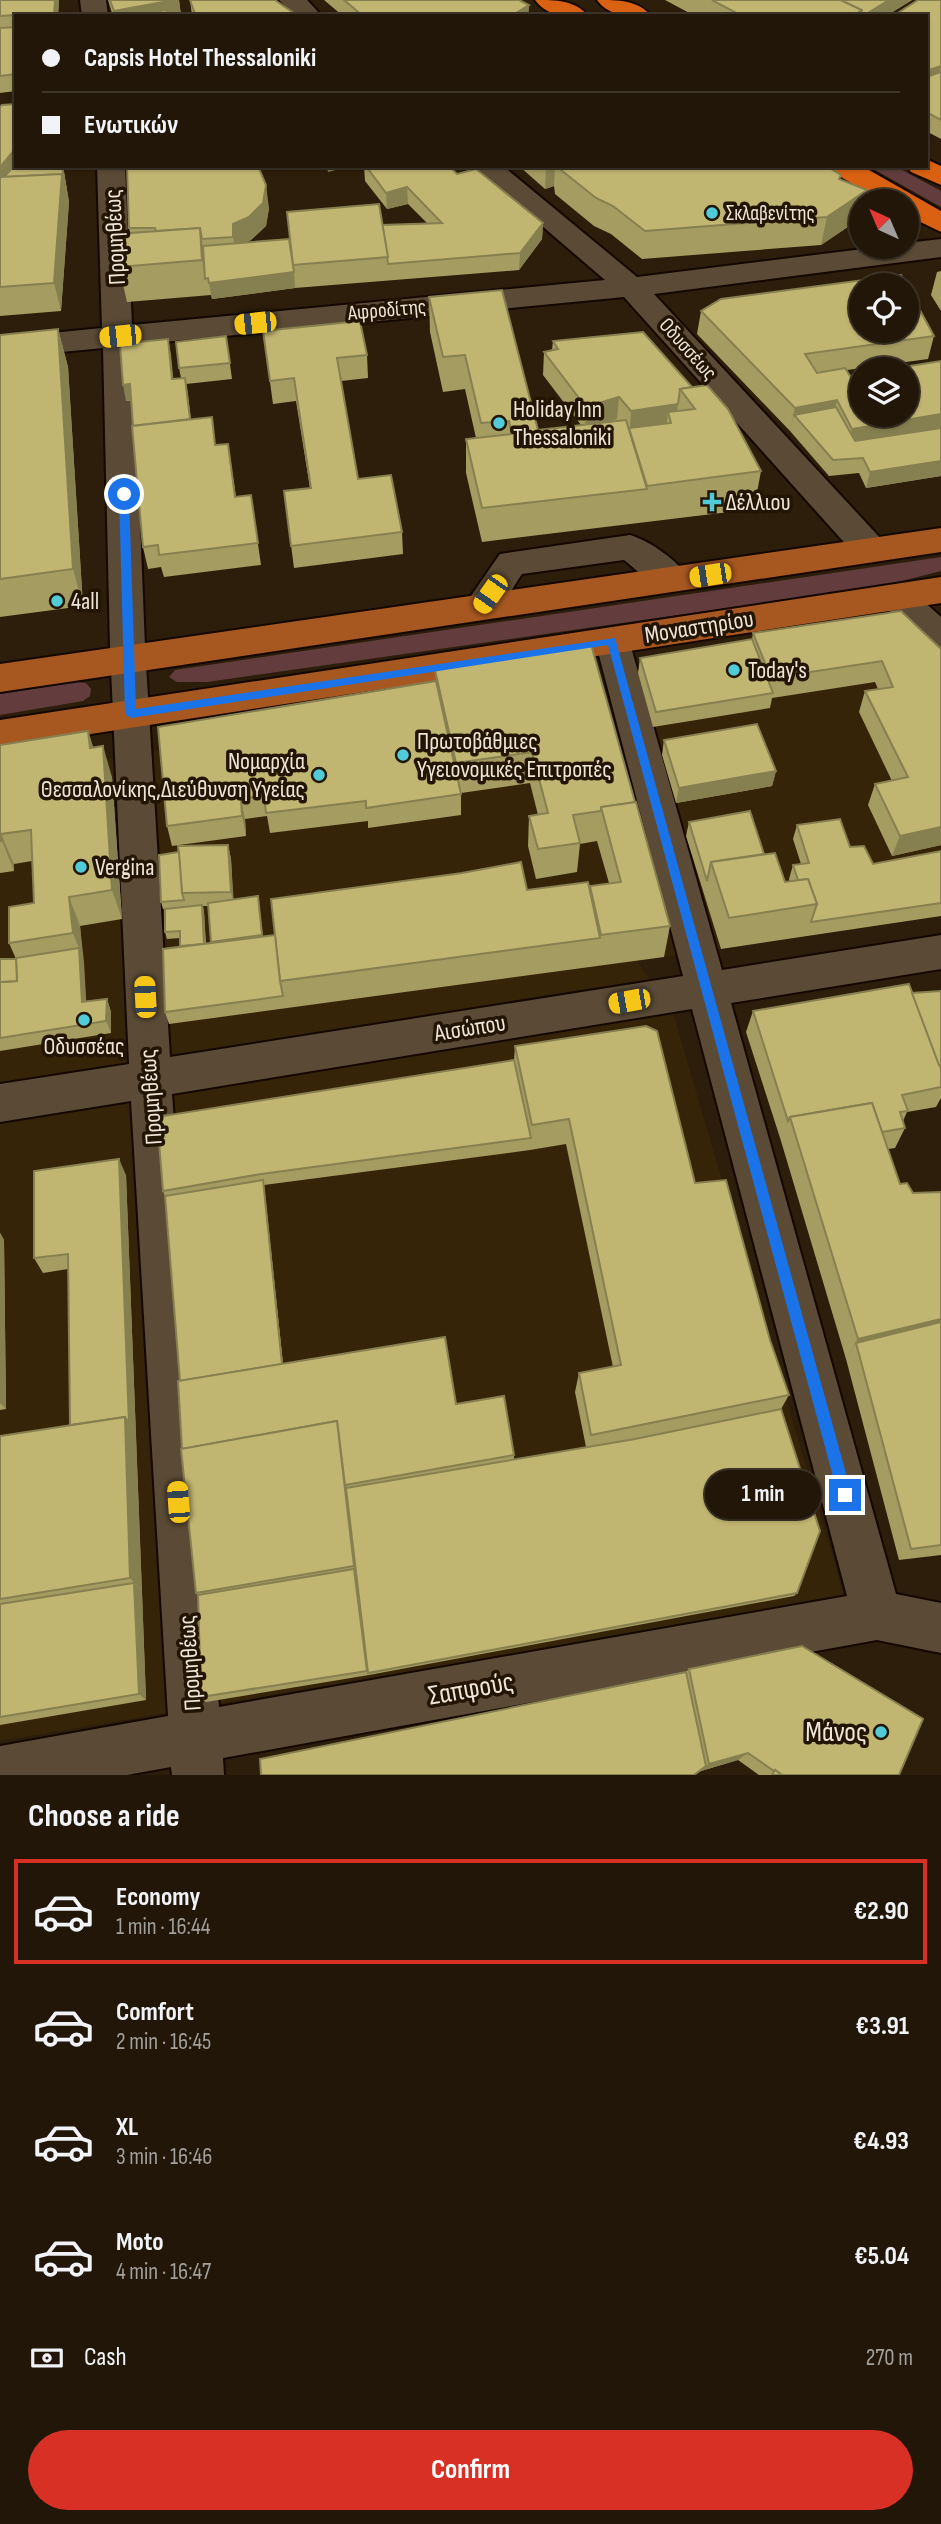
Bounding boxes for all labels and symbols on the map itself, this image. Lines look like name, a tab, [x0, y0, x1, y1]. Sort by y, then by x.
street label: Προμηθέως	[98, 188, 132, 286]
north arrow	[849, 189, 919, 259]
place label: Σκλαβενίτης	[726, 201, 815, 226]
marker: Σκλαβενίτης	[704, 205, 720, 221]
street label: Αφροδίτης	[346, 294, 427, 326]
car	[234, 310, 277, 336]
street label: Οδυσσέως	[654, 313, 722, 385]
car	[99, 323, 142, 349]
place label: Holiday Inn Thessaloniki	[513, 395, 611, 452]
marker: Holiday Inn Thessaloniki	[491, 415, 507, 431]
route start	[108, 478, 140, 510]
place label: Δέλλιου	[726, 488, 791, 517]
marker: Δέλλιου	[704, 494, 720, 510]
car	[688, 561, 733, 589]
car	[470, 571, 511, 617]
place label: 4all	[71, 587, 99, 616]
marker: 4all	[49, 593, 65, 609]
street label: Μοναστηρίου	[642, 604, 756, 650]
place label: Today's	[748, 656, 807, 685]
marker: Today's	[726, 662, 742, 678]
place label: Πρωτοβάθμιες Υγειονομικές Επιτροπές	[417, 727, 612, 784]
place label: Νομαρχία Θεσσαλονίκης,Διεύθυνση Υγείας	[41, 747, 305, 804]
marker: Πρωτοβάθμιες Υγειονομικές Επιτροπές	[395, 747, 411, 763]
marker: Νομαρχία Θεσσαλονίκης,Διεύθυνση Υγείας	[311, 767, 327, 783]
place label: Vergina	[95, 853, 155, 882]
marker: Vergina	[73, 859, 89, 875]
car	[134, 975, 157, 1019]
car	[607, 987, 652, 1015]
street label: Αισώπου	[431, 1008, 508, 1048]
marker: Οδυσσέας	[76, 1012, 92, 1028]
place label: Οδυσσέας	[44, 1032, 124, 1061]
street label: Προμηθέως	[133, 1048, 169, 1146]
callout: 1 min	[705, 1470, 820, 1520]
route end	[829, 1479, 861, 1511]
car	[167, 1480, 190, 1524]
street label: Προμηθέως	[172, 1614, 208, 1712]
street label: Σαπφούς	[426, 1665, 516, 1713]
place label: Μάνος	[805, 1716, 867, 1749]
marker: Μάνος	[873, 1724, 889, 1740]

